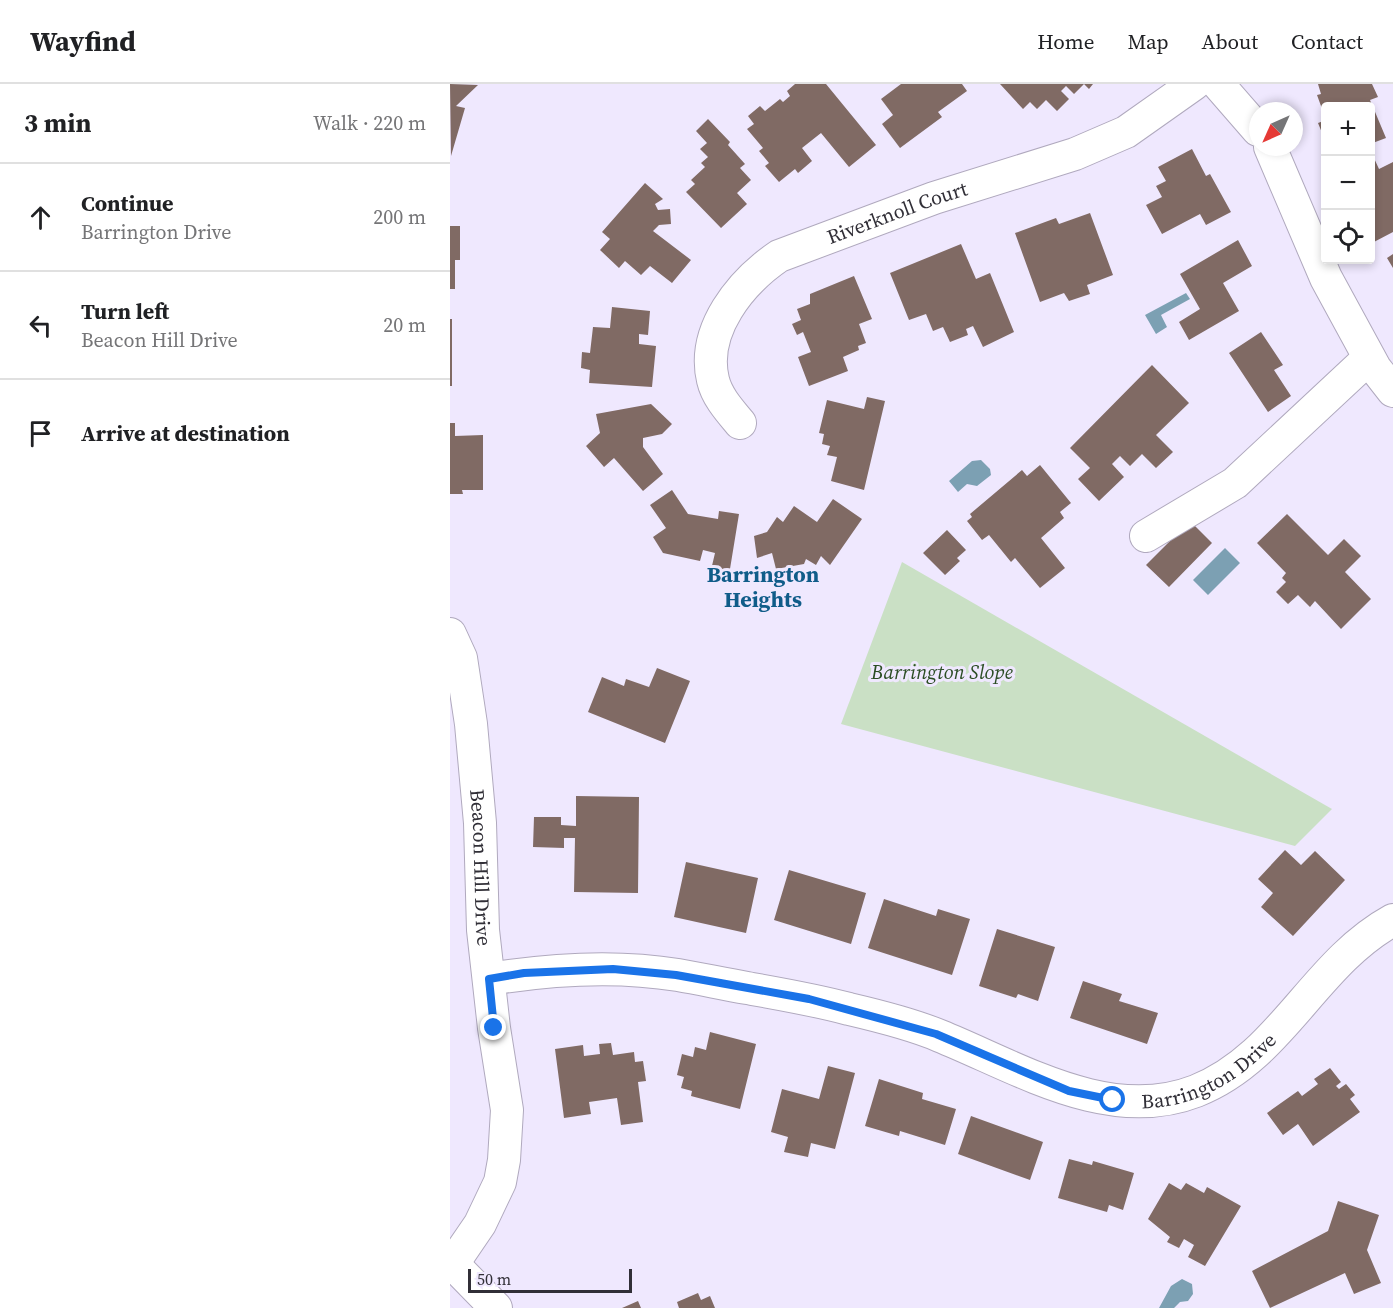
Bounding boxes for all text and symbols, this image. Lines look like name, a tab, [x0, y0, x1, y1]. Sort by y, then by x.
text: Wayfind	[30, 22, 136, 60]
text: Home	[1037, 27, 1095, 56]
text: Map	[1128, 27, 1169, 56]
text: About	[1202, 27, 1258, 56]
text: Contact	[1291, 27, 1363, 56]
north arrow	[1249, 102, 1303, 156]
map controls	[1321, 102, 1375, 264]
button: +	[1321, 102, 1375, 156]
text: 3 min	[24, 105, 91, 141]
text: Walk · 220 m	[313, 109, 426, 137]
button: −	[1321, 156, 1375, 210]
street label: Riverknoll Court	[823, 174, 971, 251]
text: Continue	[81, 188, 174, 218]
icon: ahead	[24, 201, 57, 234]
text: 200 m	[373, 203, 426, 231]
button: locate	[1321, 210, 1375, 264]
text: Barrington Drive	[81, 218, 232, 246]
text: Turn left	[81, 296, 169, 326]
icon: left	[24, 309, 57, 342]
text: 20 m	[383, 311, 426, 339]
text: Beacon Hill Drive	[81, 326, 238, 354]
icon: arrive	[24, 417, 57, 450]
text: Arrive at destination	[81, 418, 290, 448]
district label: Barrington Heights	[707, 559, 820, 614]
park label: Barrington Slope	[870, 658, 1013, 686]
street label: Beacon Hill Drive	[463, 788, 499, 947]
route end	[480, 1014, 506, 1040]
street label: Barrington Drive	[1141, 1026, 1282, 1116]
route start	[1099, 1086, 1125, 1112]
scale bar	[468, 1266, 632, 1294]
text: 50 m	[477, 1268, 511, 1290]

